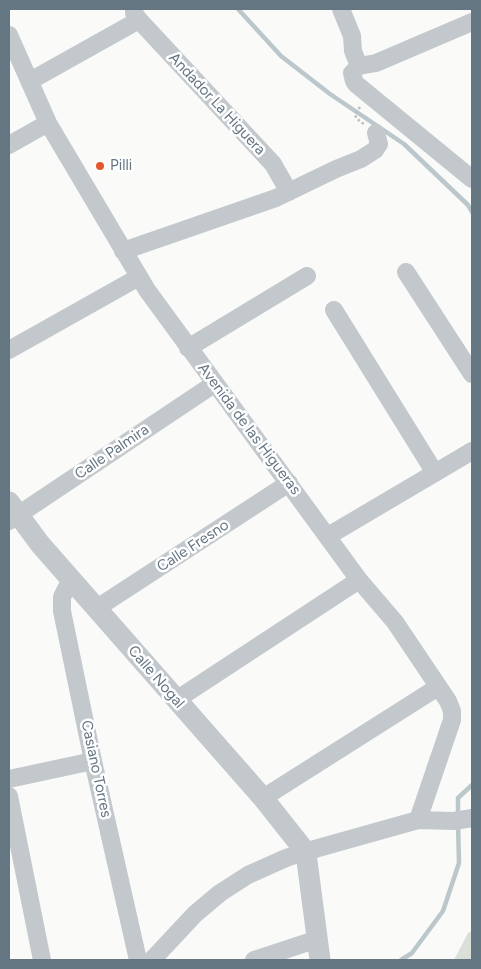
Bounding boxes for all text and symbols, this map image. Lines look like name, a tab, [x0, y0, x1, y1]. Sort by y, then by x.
street label: Andador La Higuera	[165, 49, 269, 159]
place label: Pilli	[110, 157, 132, 175]
marker: Pilli	[94, 160, 106, 172]
street label: Avenida de las Higueras	[194, 360, 304, 498]
street label: Calle Palmira	[72, 421, 152, 483]
street label: Calle Fresno	[154, 516, 232, 576]
street label: Calle Nogal	[124, 642, 188, 712]
street label: Casiano Torres	[77, 719, 115, 819]

